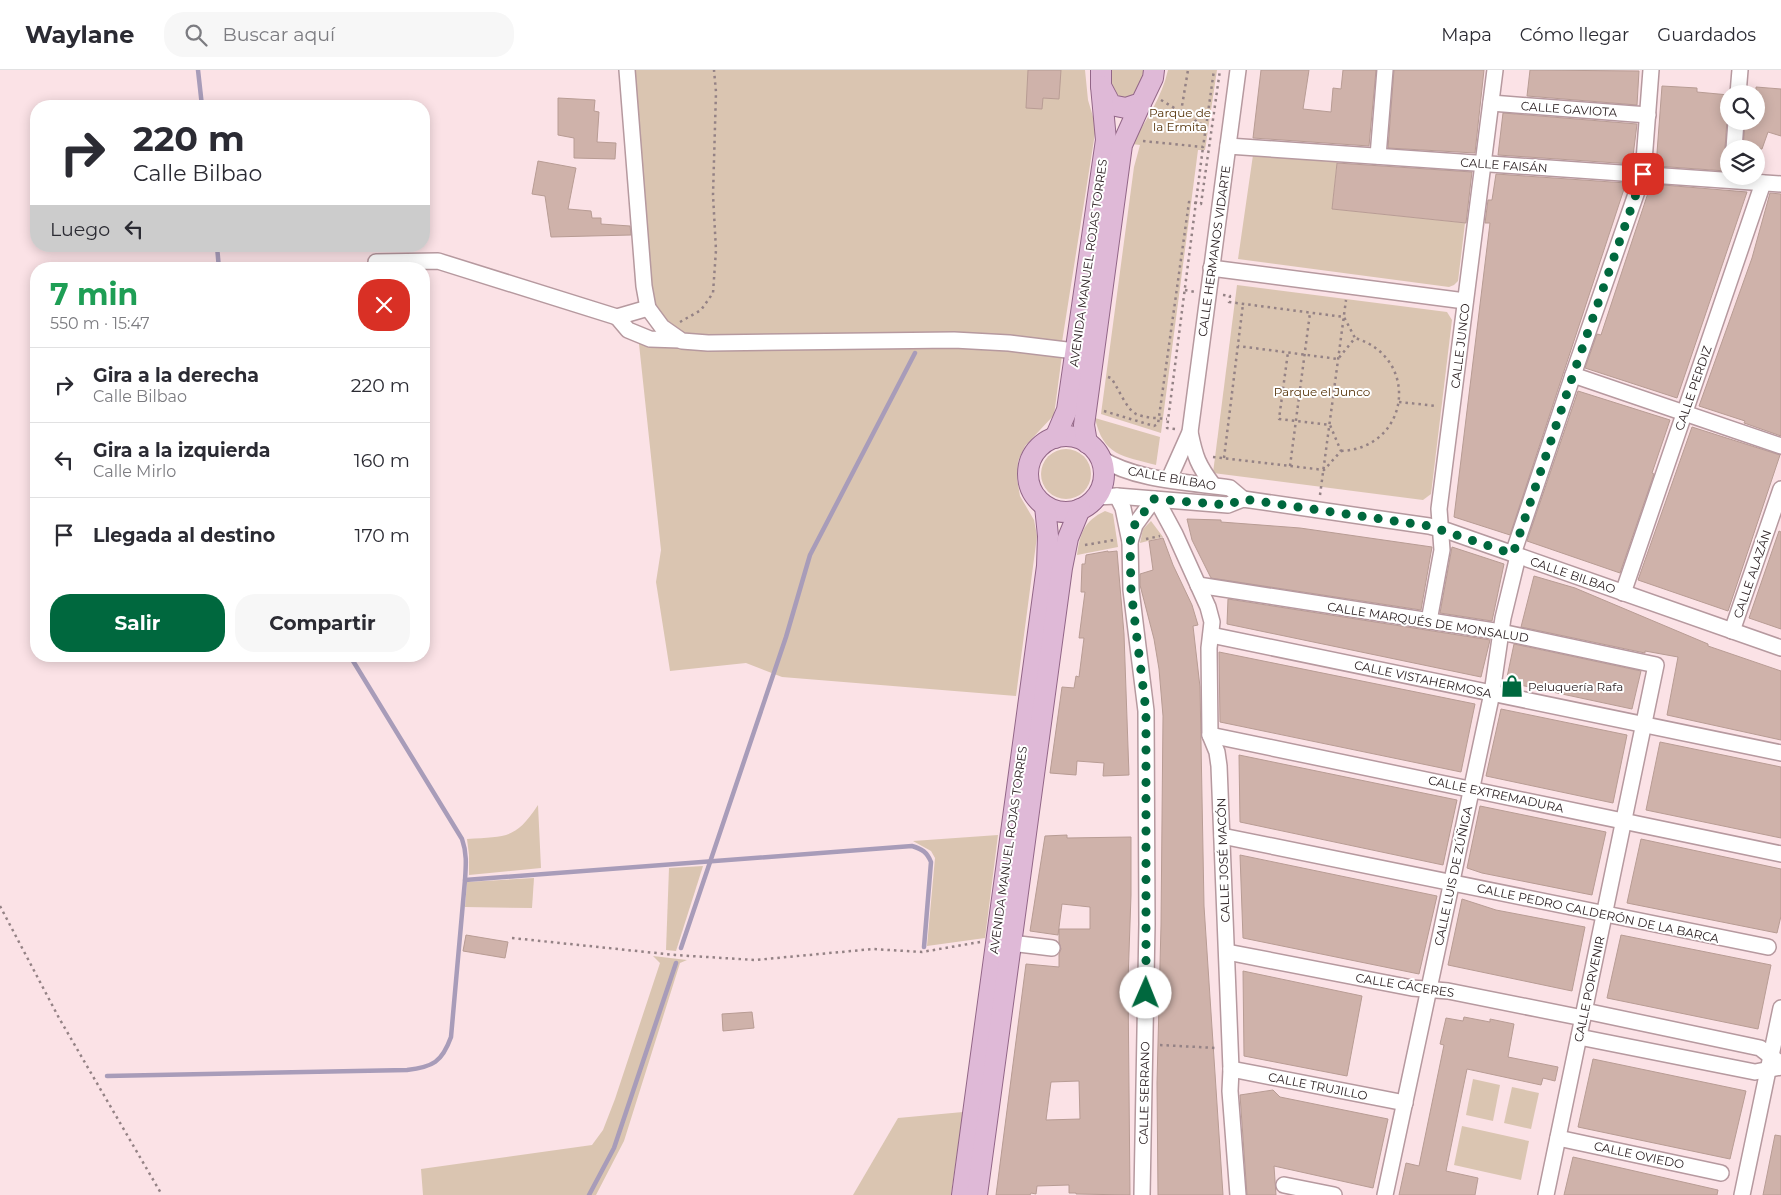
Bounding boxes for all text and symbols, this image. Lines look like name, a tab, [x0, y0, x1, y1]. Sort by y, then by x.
search box	[164, 12, 514, 57]
text: Waylane	[25, 20, 134, 49]
icon: search	[182, 21, 210, 49]
text: Buscar aquí	[222, 23, 335, 46]
text: Mapa	[1441, 24, 1492, 46]
text: Cómo llegar	[1520, 24, 1629, 46]
text: Guardados	[1657, 24, 1756, 46]
map controls	[1720, 85, 1765, 185]
button: search	[1720, 85, 1765, 130]
street label: CALLE GAVIOTA	[1520, 98, 1618, 120]
park label: Parque de la Ermita	[1149, 105, 1211, 134]
text: 220 m	[133, 117, 245, 160]
icon: right	[50, 120, 115, 185]
button: layers	[1720, 140, 1765, 185]
pin	[1622, 153, 1664, 195]
street label: CALLE FAISÁN	[1460, 154, 1548, 176]
street label: AVENIDA MANUEL ROJAS TORRES	[1066, 158, 1110, 368]
text: Calle Bilbao	[133, 160, 262, 187]
icon: arrive	[1629, 160, 1657, 188]
street label: CALLE HERMANOS VIDARTE	[1195, 164, 1233, 338]
icon: left	[120, 215, 148, 243]
text: Luego	[50, 218, 110, 241]
text: 7 min	[50, 276, 138, 313]
button: close	[358, 279, 410, 331]
street label: CALLE JUNCO	[1447, 303, 1473, 389]
text: 550 m · 15:47	[50, 314, 150, 333]
street label: CALLE PERDIZ	[1671, 343, 1715, 432]
text: Gira a la derecha	[93, 364, 259, 387]
icon: right	[50, 371, 78, 399]
text: 220 m	[351, 374, 410, 397]
park label: Parque el Junco	[1274, 384, 1370, 399]
text: Calle Bilbao	[93, 387, 187, 406]
text: Gira a la izquierda	[93, 439, 271, 462]
icon: left	[50, 446, 78, 474]
text: 160 m	[354, 449, 410, 472]
text: Calle Mirlo	[93, 462, 176, 481]
street label: CALLE BILBAO	[1127, 463, 1217, 493]
icon: arrive	[50, 521, 78, 549]
text: Llegada al destino	[93, 524, 275, 547]
text: 170 m	[355, 524, 410, 547]
street label: CALLE ALAZÁN	[1730, 528, 1774, 620]
street label: CALLE BILBAO	[1528, 553, 1618, 597]
button: Salir	[50, 594, 225, 652]
button: Compartir	[235, 594, 410, 652]
street label: CALLE MARQUÉS DE MONSALUD	[1326, 599, 1530, 645]
street label: CALLE VISTAHERMOSA	[1353, 657, 1494, 701]
shop icon: Peluquería Rafa	[1499, 673, 1525, 699]
place label: Peluquería Rafa	[1528, 679, 1623, 694]
street label: AVENIDA MANUEL ROJAS TORRES	[986, 745, 1030, 955]
street label: CALLE EXTREMADURA	[1427, 772, 1565, 816]
street label: CALLE JOSÉ MACÓN	[1213, 797, 1233, 923]
street label: CALLE LUIS DE ZÚÑIGA	[1431, 804, 1475, 947]
street label: CALLE PEDRO CALDERÓN DE LA BARCA	[1476, 880, 1721, 946]
street label: CALLE PORVENIR	[1570, 934, 1608, 1043]
position arrow	[1119, 966, 1171, 1018]
street label: CALLE CÁCERES	[1355, 970, 1455, 1000]
street label: CALLE SERRANO	[1136, 1041, 1152, 1145]
street label: CALLE TRUJILLO	[1267, 1069, 1369, 1103]
street label: CALLE OVIEDO	[1593, 1138, 1685, 1172]

